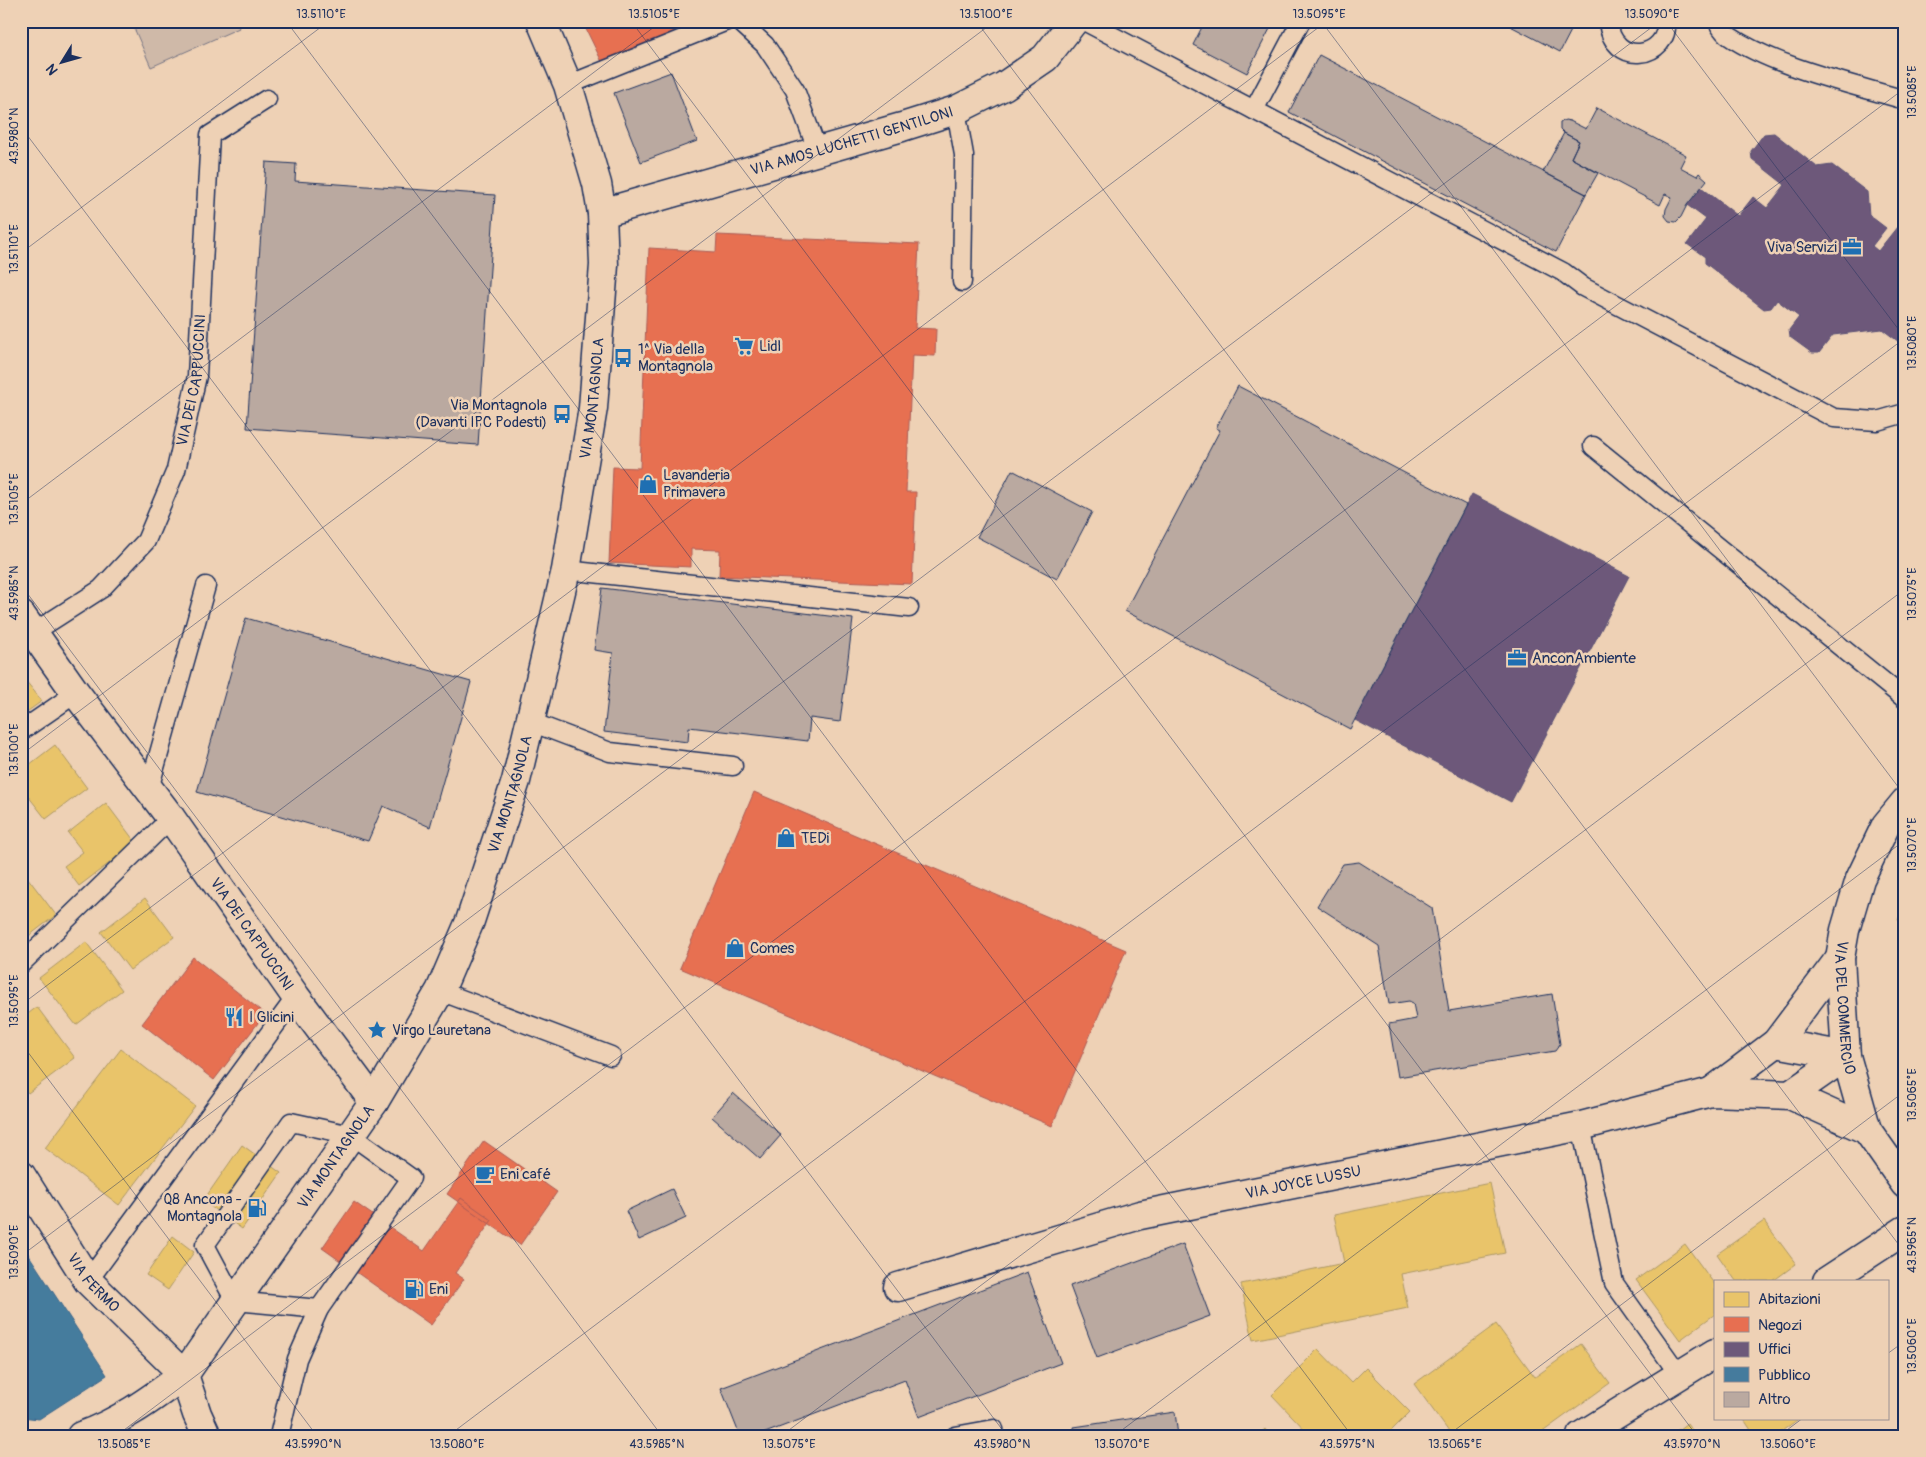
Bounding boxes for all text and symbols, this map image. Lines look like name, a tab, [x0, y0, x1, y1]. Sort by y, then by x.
text: 13.5110°E	[296, 7, 346, 22]
text: 13.5105°E	[628, 7, 680, 22]
text: 13.5100°E	[959, 7, 1013, 22]
text: 13.5095°E	[1293, 7, 1345, 22]
text: 13.5090°E	[1625, 7, 1679, 22]
north arrow	[38, 38, 88, 88]
text: N	[42, 61, 62, 78]
text: 13.5085°E	[1905, 66, 1920, 118]
street label: VIA AMOS LUCHETTI GENTILONI	[748, 102, 956, 180]
text: 43.5980°N	[7, 108, 22, 164]
text: 13.5110°E	[7, 224, 22, 274]
office icon: Viva Servizi	[1841, 236, 1863, 258]
place label: Viva Servizi	[1767, 238, 1837, 257]
street label: VIA DEI CAPPUCCINI	[173, 314, 210, 448]
text: 13.5080°E	[1905, 316, 1920, 370]
supermarket icon: Lidl	[733, 335, 755, 357]
street label: VIA MONTAGNOLA	[576, 337, 608, 461]
place label: Lidl	[759, 337, 781, 356]
place label: 1^ Via della Montagnola	[638, 340, 713, 376]
bus stop icon: 1^ Via della Montagnola	[612, 347, 634, 369]
place label: Via Montagnola (Davanti IPC Podesti)	[415, 396, 547, 432]
bus stop icon: Via Montagnola (Davanti IPC Podesti)	[551, 403, 573, 425]
place label: Lavanderia Primavera	[663, 466, 730, 502]
text: 13.5105°E	[7, 473, 22, 525]
shop icon: Lavanderia Primavera	[637, 473, 659, 495]
text: 43.5985°N	[7, 566, 22, 620]
text: 13.5075°E	[1905, 567, 1920, 621]
office icon: AnconAmbiente	[1506, 647, 1528, 669]
place label: AnconAmbiente	[1532, 649, 1637, 668]
text: 13.5100°E	[7, 723, 22, 777]
street label: VIA MONTAGNOLA	[484, 733, 537, 856]
text: 13.5070°E	[1905, 818, 1920, 872]
shop icon: TEDi	[775, 827, 797, 849]
place label: TEDi	[801, 829, 830, 848]
street label: VIA DEI CAPPUCCINI	[206, 874, 298, 995]
shop icon: Comes	[724, 937, 746, 959]
place label: Comes	[750, 939, 795, 958]
street label: VIA DEL COMMERCIO	[1830, 939, 1860, 1077]
text: 13.5095°E	[7, 975, 22, 1027]
restaurant icon: I Glicini	[223, 1006, 245, 1028]
place label: I Glicini	[249, 1008, 294, 1027]
place icon: Virgo Lauretana	[366, 1019, 388, 1041]
place label: Virgo Lauretana	[392, 1021, 491, 1040]
text: 13.5065°E	[1905, 1068, 1920, 1122]
street label: VIA MONTAGNOLA	[294, 1101, 379, 1213]
street label: VIA JOYCE LUSSU	[1244, 1162, 1363, 1204]
cafe icon: Eni café	[474, 1163, 496, 1185]
place label: Eni café	[500, 1165, 551, 1184]
place label: Q8 Ancona - Montagnola	[163, 1190, 242, 1226]
fuel station icon: Q8 Ancona - Montagnola	[246, 1197, 268, 1219]
text: 43.5965°N	[1905, 1217, 1920, 1273]
text: 13.5090°E	[7, 1225, 22, 1279]
street label: VIA FERMO	[63, 1250, 123, 1317]
fuel station icon: Eni	[403, 1278, 425, 1300]
place label: Eni	[429, 1280, 448, 1299]
legend	[1714, 1280, 1888, 1420]
text: Abitazioni	[1758, 1290, 1821, 1309]
text: Negozi	[1758, 1316, 1802, 1335]
text: 13.5060°E	[1905, 1318, 1920, 1374]
text: Uffici	[1758, 1340, 1791, 1359]
text: Pubblico	[1758, 1366, 1810, 1385]
text: Altro	[1758, 1390, 1790, 1409]
text: 13.5085°E	[98, 1437, 150, 1452]
text: 43.5990°N	[285, 1437, 341, 1452]
text: 13.5080°E	[430, 1437, 484, 1452]
text: 43.5985°N	[630, 1437, 684, 1452]
text: 13.5075°E	[762, 1437, 816, 1452]
text: 43.5980°N	[974, 1437, 1030, 1452]
text: 13.5070°E	[1095, 1437, 1149, 1452]
text: 43.5975°N	[1319, 1437, 1375, 1452]
text: 13.5065°E	[1428, 1437, 1482, 1452]
text: 43.5970°N	[1664, 1437, 1720, 1452]
text: 13.5060°E	[1760, 1437, 1816, 1452]

